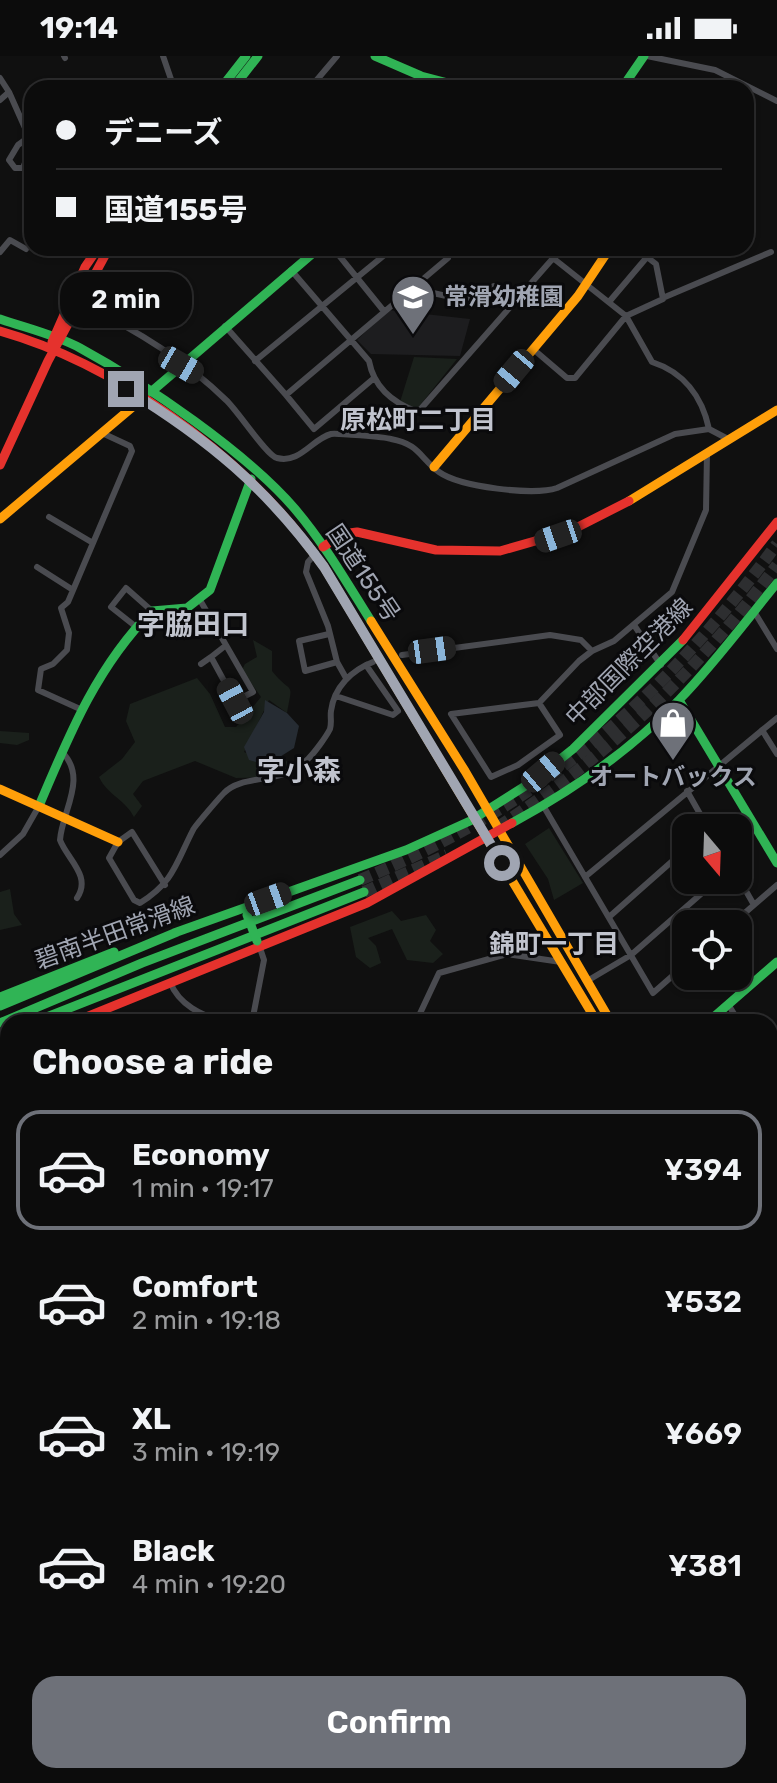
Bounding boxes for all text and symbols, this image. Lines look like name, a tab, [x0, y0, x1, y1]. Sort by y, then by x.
text: 19:14	[40, 10, 118, 46]
text: デニーズ	[104, 115, 223, 151]
text: 国道155号	[104, 192, 248, 228]
callout: 2 min	[60, 273, 192, 329]
school or university icon: 常滑幼稚園	[389, 273, 437, 336]
place label: 常滑幼稚園	[444, 283, 564, 311]
text: 2 min	[91, 284, 161, 315]
car	[154, 343, 208, 387]
car	[489, 345, 539, 397]
route end	[108, 371, 144, 407]
district label: 原松町二丁目	[340, 405, 496, 436]
car	[531, 517, 585, 555]
street label: 国道155号	[320, 519, 406, 627]
street label: 中部国際空港線	[560, 593, 698, 731]
district label: 字脇田口	[137, 608, 249, 641]
car	[407, 635, 457, 665]
car	[213, 674, 257, 728]
shop icon: オートバックス	[649, 699, 697, 762]
car	[517, 747, 569, 797]
district label: 字小森	[257, 754, 341, 787]
place label: オートバックス	[589, 763, 757, 791]
north arrow	[672, 814, 752, 894]
map controls	[672, 814, 752, 990]
route start	[484, 845, 520, 881]
car	[241, 880, 295, 918]
street label: 碧南半田常滑線	[31, 891, 199, 975]
button: locate	[672, 910, 752, 990]
district label: 錦町一丁目	[489, 929, 619, 960]
text: Choose a ride	[32, 1040, 273, 1083]
icon: car	[36, 1134, 108, 1206]
text: Economy	[132, 1137, 270, 1173]
text: ¥394	[664, 1152, 742, 1188]
text: 1 min · 19:17	[132, 1173, 274, 1204]
icon: car	[36, 1266, 108, 1338]
text: Comfort	[132, 1269, 258, 1305]
text: ¥532	[665, 1284, 742, 1320]
text: 2 min · 19:18	[132, 1305, 281, 1336]
icon: car	[36, 1398, 108, 1470]
text: XL	[132, 1401, 171, 1437]
text: ¥669	[665, 1416, 742, 1452]
text: 3 min · 19:19	[132, 1437, 280, 1468]
icon: car	[36, 1530, 108, 1602]
text: Black	[132, 1533, 215, 1569]
text: ¥381	[668, 1548, 742, 1584]
text: 4 min · 19:20	[132, 1569, 286, 1600]
button: Confirm	[32, 1676, 746, 1768]

